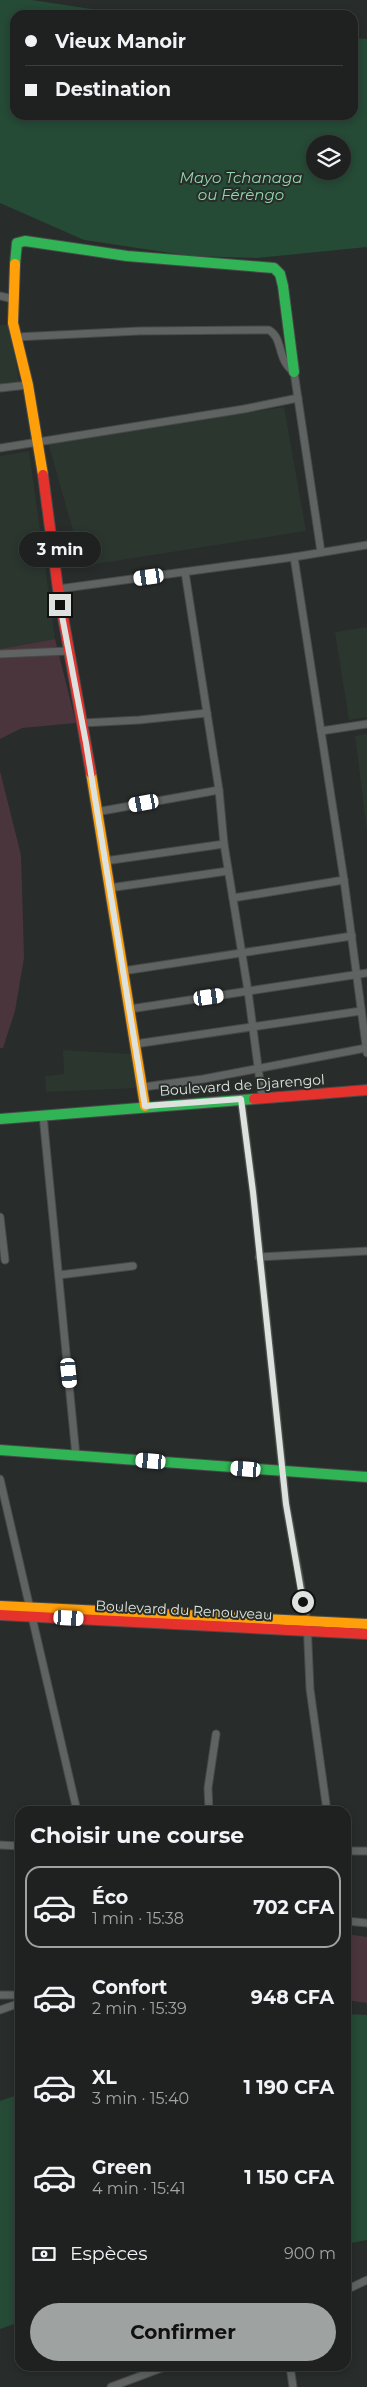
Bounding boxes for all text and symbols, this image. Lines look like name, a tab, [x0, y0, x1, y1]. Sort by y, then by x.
text: Vieux Manoir	[55, 30, 186, 53]
text: Destination	[55, 78, 171, 101]
map controls	[306, 135, 351, 180]
button: layers	[306, 135, 351, 180]
water label: Mayo Tchanaga ou Férèngo	[180, 168, 302, 204]
callout: 3 min	[19, 532, 101, 568]
text: 3 min	[37, 540, 83, 559]
car	[133, 567, 164, 587]
route end	[49, 594, 71, 616]
car	[127, 793, 160, 813]
car	[193, 987, 224, 1007]
street label: Boulevard de Djarengol	[159, 1070, 325, 1100]
car	[59, 1357, 78, 1389]
car	[135, 1452, 166, 1470]
car	[230, 1460, 261, 1478]
route start	[292, 1591, 314, 1613]
street label: Boulevard du Renouveau	[95, 1596, 273, 1624]
car	[53, 1610, 84, 1626]
text: Choisir une course	[30, 1822, 244, 1849]
icon: car	[32, 1885, 77, 1930]
text: Éco	[92, 1886, 128, 1909]
text: 702 CFA	[253, 1896, 334, 1919]
text: 1 min · 15:38	[92, 1909, 184, 1928]
icon: car	[32, 1975, 77, 2020]
text: Confort	[92, 1976, 167, 1999]
text: 948 CFA	[251, 1986, 334, 2009]
text: 2 min · 15:39	[92, 1999, 187, 2018]
icon: car	[32, 2065, 77, 2110]
text: XL	[92, 2066, 117, 2089]
text: 1 190 CFA	[243, 2076, 334, 2099]
text: 3 min · 15:40	[92, 2089, 189, 2108]
icon: car	[32, 2155, 77, 2200]
text: Green	[92, 2156, 152, 2179]
text: 1 150 CFA	[244, 2166, 334, 2189]
text: 4 min · 15:41	[92, 2179, 185, 2198]
icon: cash	[30, 2240, 58, 2268]
text: Espèces	[70, 2242, 147, 2265]
text: 900 m	[284, 2244, 336, 2263]
button: Confirmer	[30, 2303, 336, 2361]

